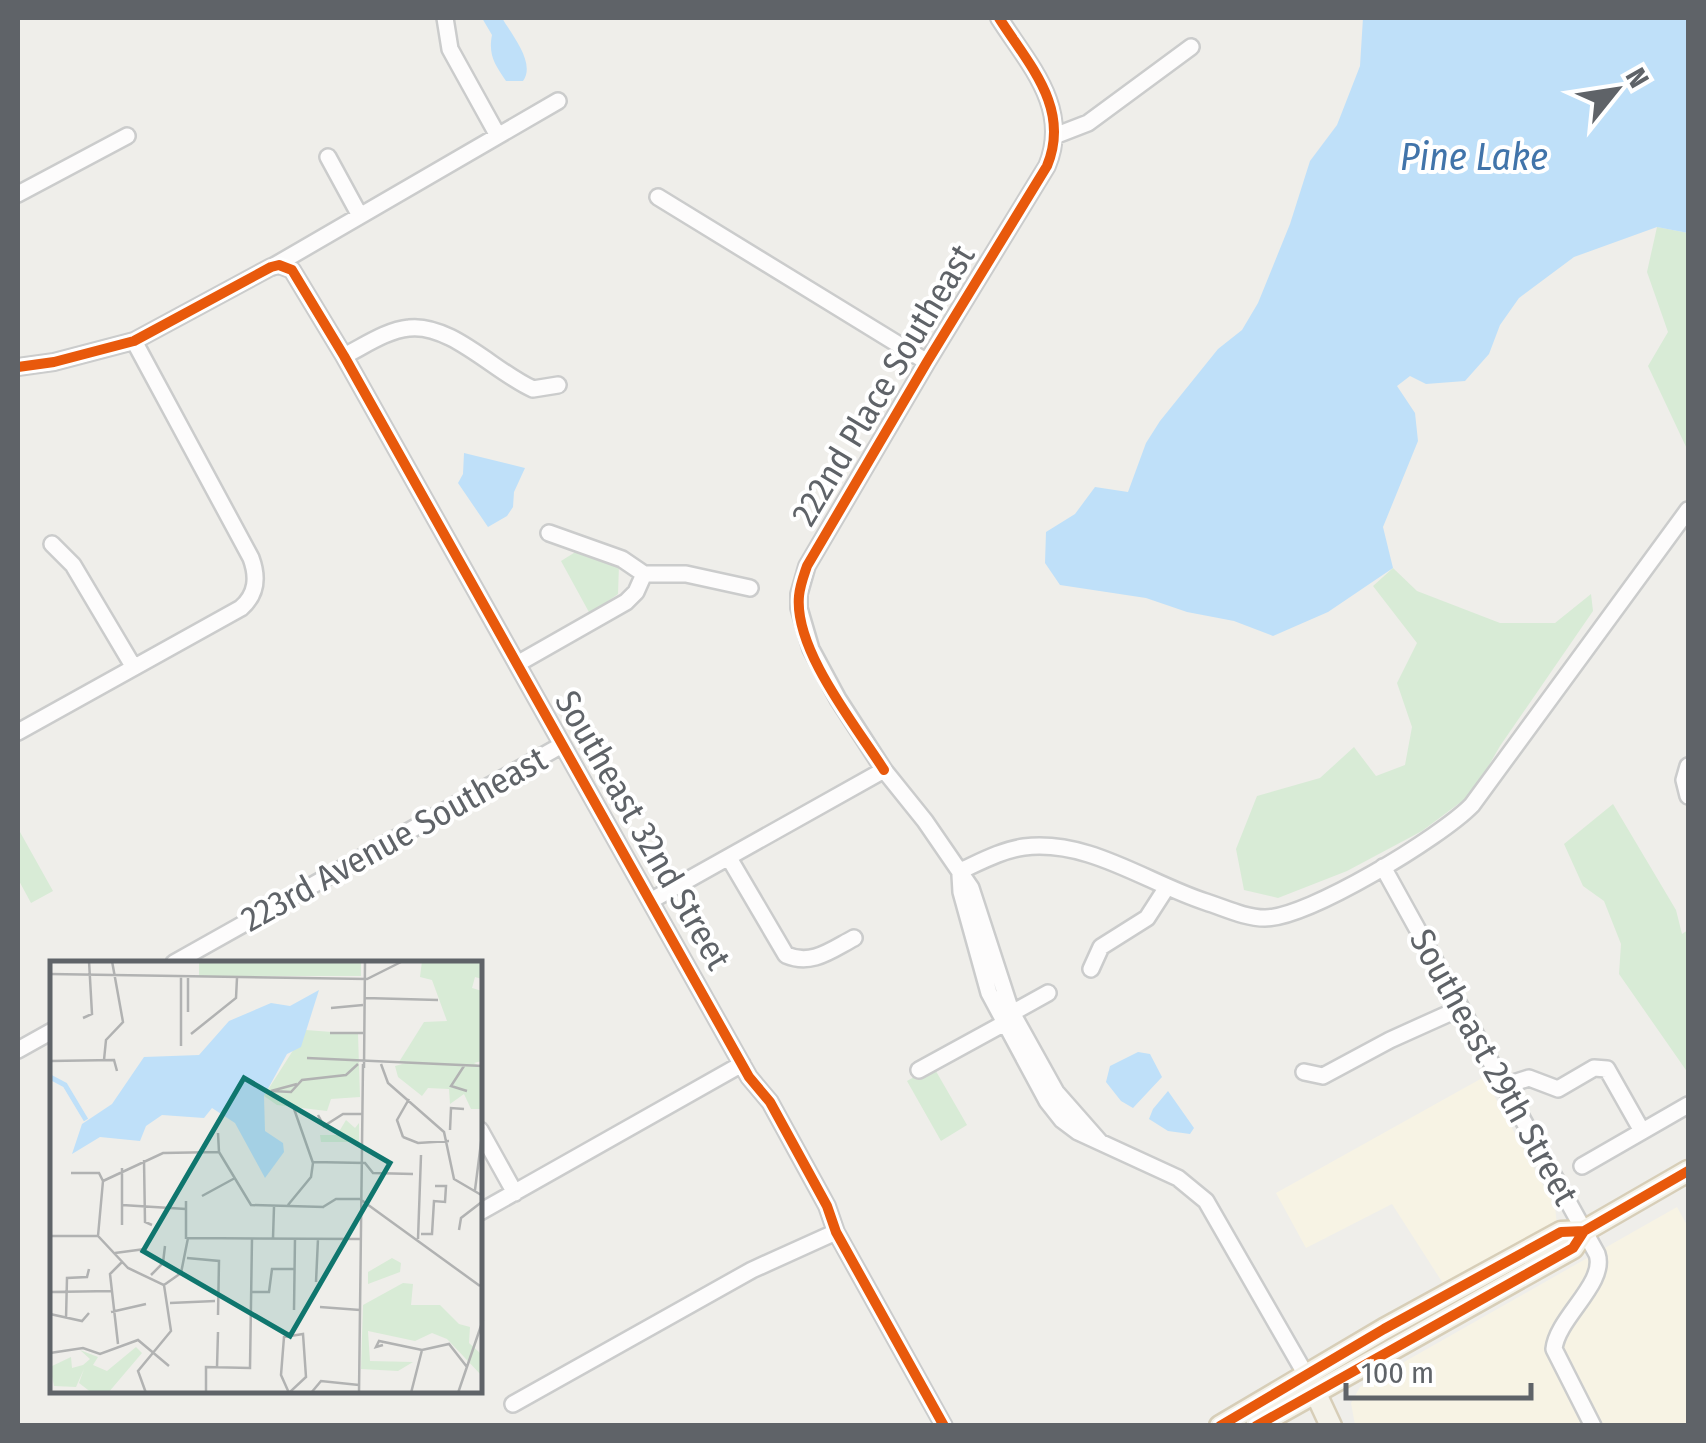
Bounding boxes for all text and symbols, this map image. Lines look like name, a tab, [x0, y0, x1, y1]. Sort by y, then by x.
north arrow	[1566, 40, 1666, 140]
text: N	[1619, 62, 1656, 93]
water label: Pine Lake	[1400, 134, 1548, 180]
street label: 222nd Place Southeast	[783, 237, 984, 533]
street label: Southeast 32nd Street	[546, 683, 740, 977]
street label: 223rd Avenue Southeast	[234, 737, 554, 940]
street label: Southeast 29th Street	[1401, 922, 1587, 1213]
inset map	[50, 961, 482, 1393]
scale bar	[1346, 1338, 1531, 1400]
text: 100 m	[1361, 1355, 1434, 1391]

